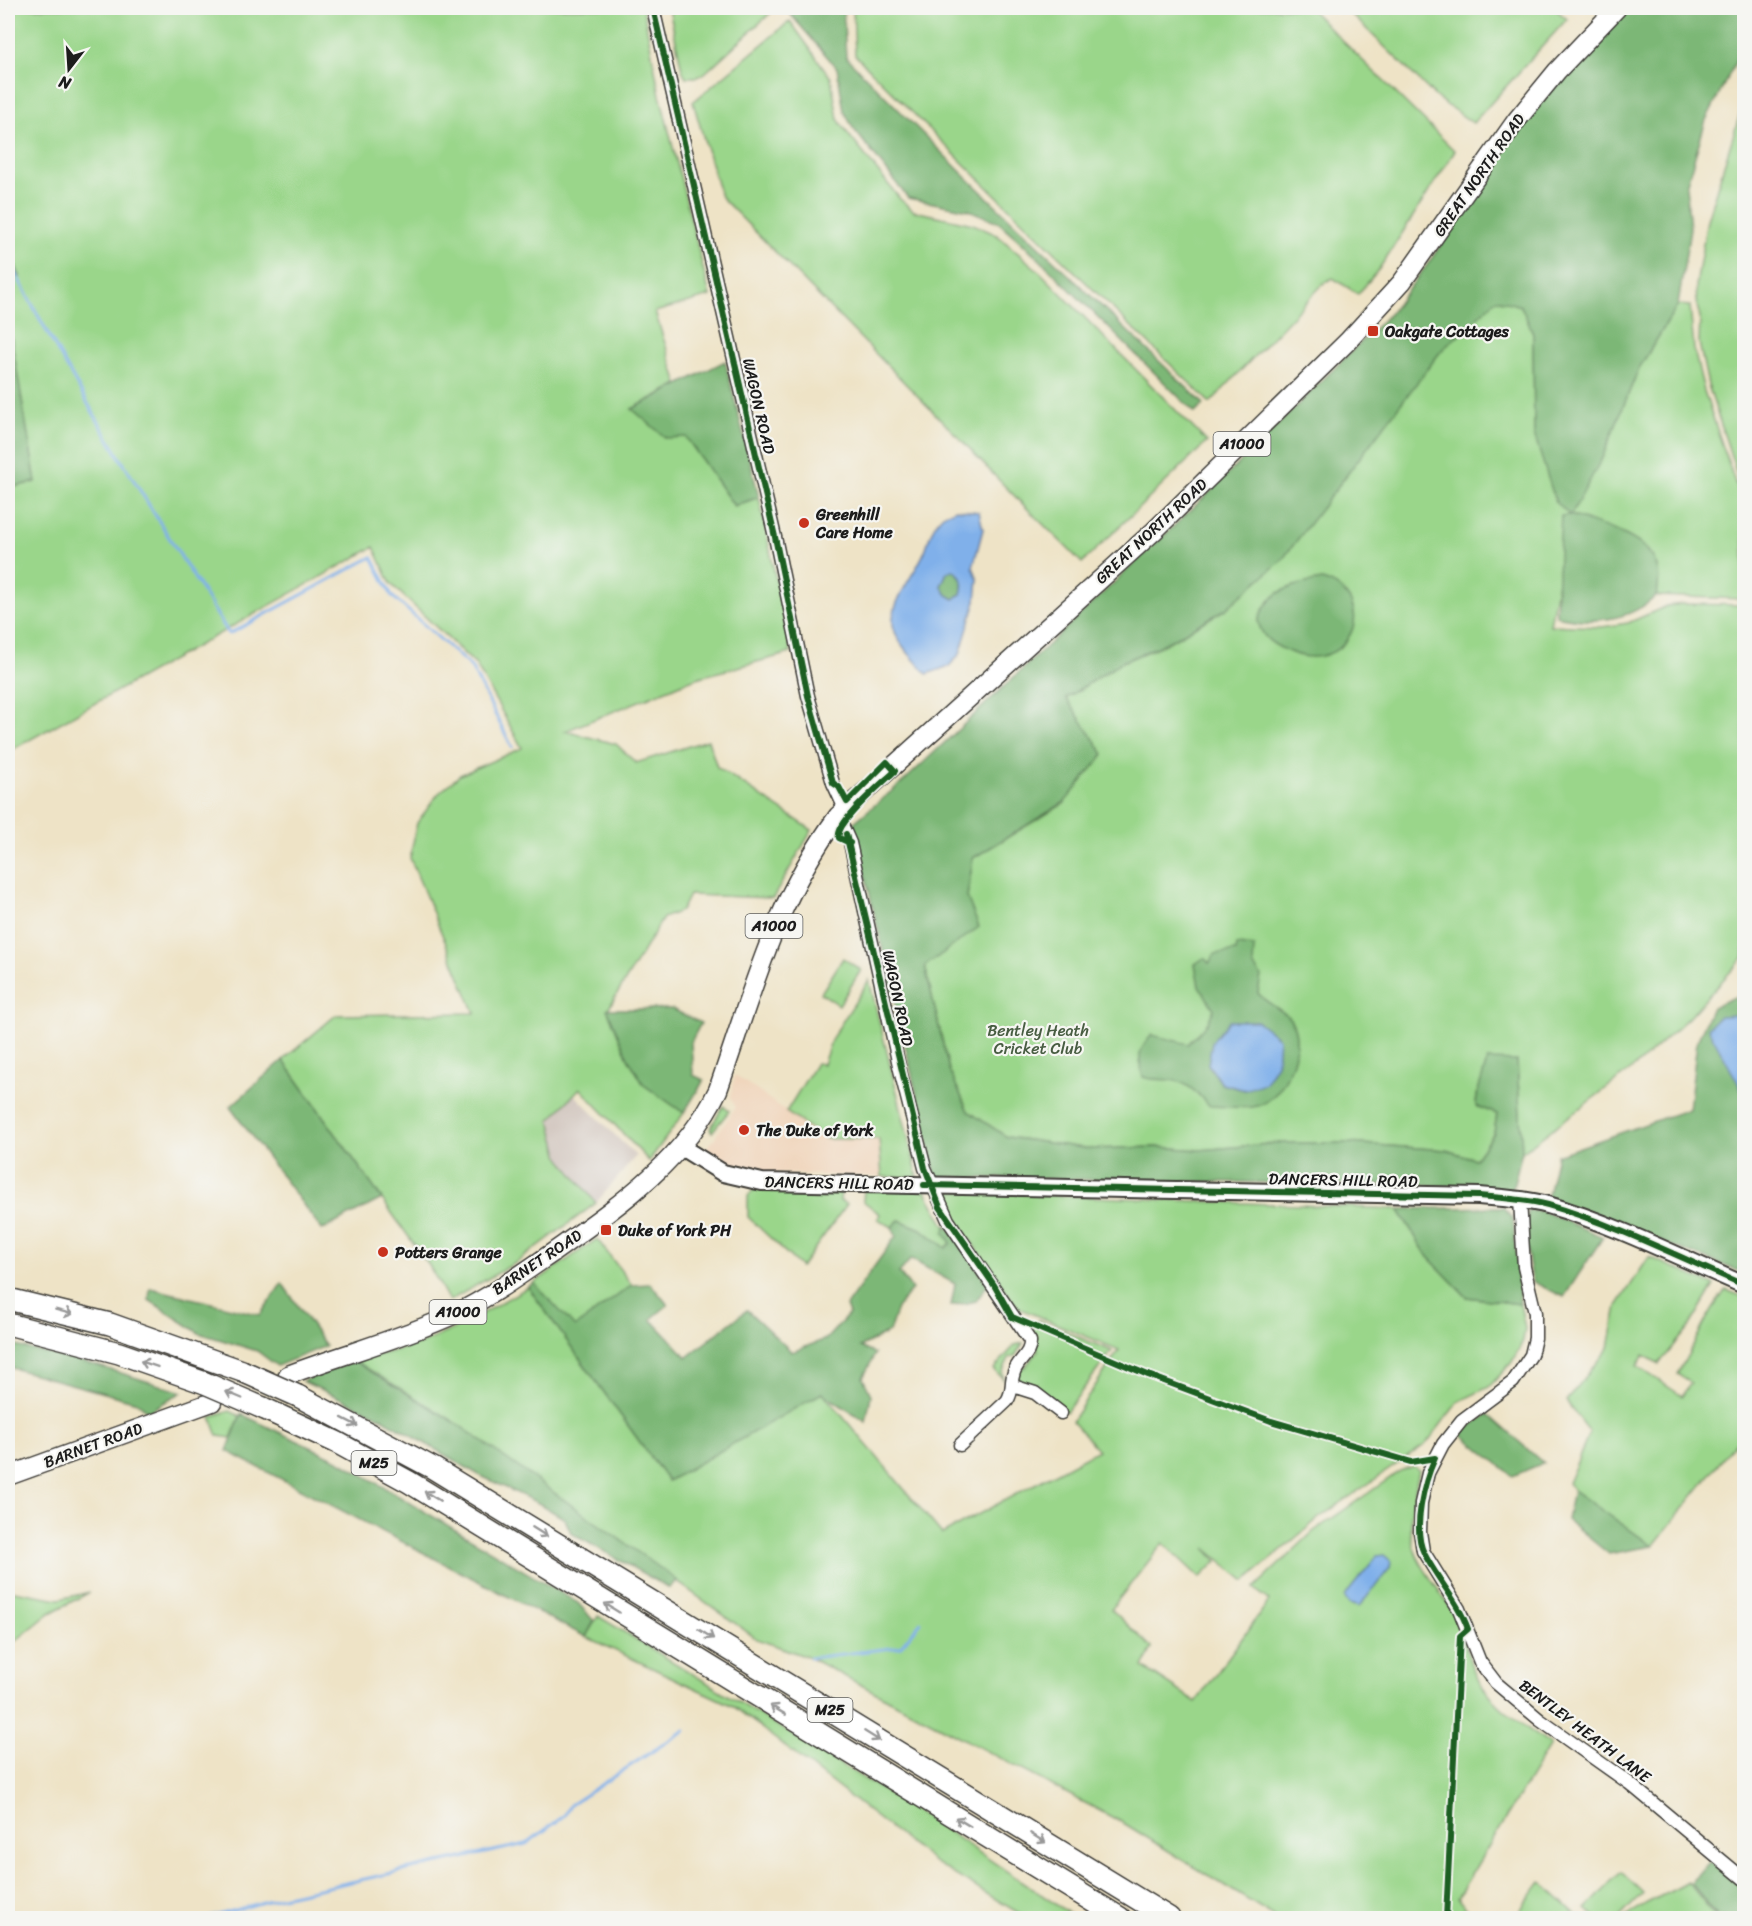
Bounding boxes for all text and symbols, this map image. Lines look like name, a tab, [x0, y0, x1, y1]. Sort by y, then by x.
north arrow	[39, 39, 99, 99]
text: N	[54, 67, 75, 99]
street label: GREAT NORTH ROAD	[1425, 107, 1533, 243]
place label: Oakgate Cottages	[1384, 317, 1509, 346]
marker: Oakgate Cottages	[1366, 324, 1380, 338]
street label: WAGON ROAD	[734, 355, 784, 457]
road number: A1000	[1214, 432, 1270, 456]
street label: GREAT NORTH ROAD	[1088, 470, 1214, 591]
place label: Greenhill Care Home	[815, 500, 893, 547]
marker: Greenhill Care Home	[797, 516, 811, 530]
road number: A1000	[746, 914, 802, 938]
street label: WAGON ROAD	[874, 947, 922, 1049]
park label: Bentley Heath Cricket Club	[987, 1016, 1089, 1063]
place label: The Duke of York	[756, 1116, 874, 1145]
marker: The Duke of York	[737, 1123, 751, 1137]
street label: DANCERS HILL ROAD	[1268, 1164, 1418, 1196]
street label: DANCERS HILL ROAD	[764, 1167, 914, 1199]
place label: Duke of York PH	[618, 1216, 732, 1245]
street label: BARNET ROAD	[486, 1221, 588, 1303]
marker: Duke of York PH	[599, 1223, 613, 1237]
place label: Potters Grange	[395, 1238, 503, 1267]
marker: Potters Grange	[376, 1245, 390, 1259]
road number: A1000	[430, 1300, 486, 1324]
one-way arrow	[55, 1307, 74, 1318]
one-way arrow	[140, 1357, 159, 1368]
one-way arrow	[225, 1389, 243, 1400]
street label: BARNET ROAD	[39, 1414, 147, 1476]
one-way arrow	[341, 1416, 358, 1428]
road number: M25	[352, 1451, 397, 1475]
one-way arrow	[424, 1490, 441, 1502]
one-way arrow	[531, 1527, 548, 1539]
one-way arrow	[604, 1601, 621, 1613]
one-way arrow	[697, 1629, 714, 1641]
street label: BENTLEY HEATH LANE	[1513, 1671, 1658, 1791]
road number: M25	[808, 1698, 852, 1722]
one-way arrow	[770, 1704, 787, 1716]
one-way arrow	[863, 1731, 880, 1743]
one-way arrow	[955, 1816, 972, 1828]
one-way arrow	[1029, 1833, 1046, 1845]

